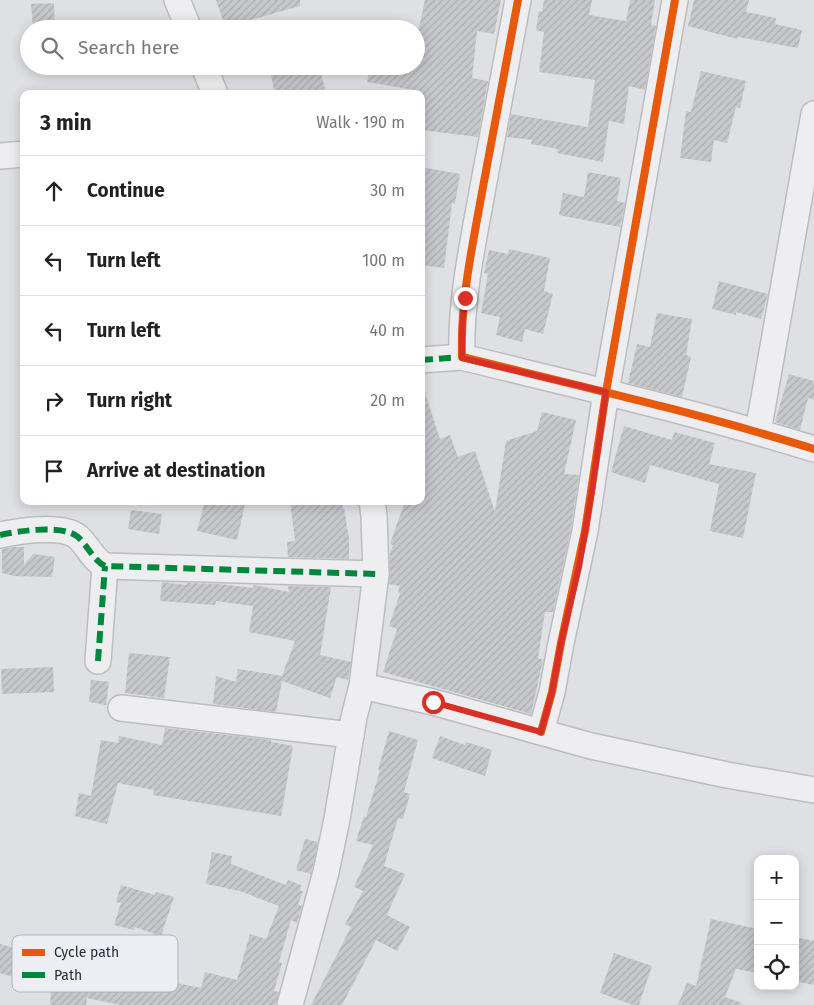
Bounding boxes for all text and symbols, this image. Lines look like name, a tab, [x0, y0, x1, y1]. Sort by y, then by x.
search box	[20, 20, 425, 75]
icon: search	[38, 34, 66, 62]
text: Search here	[78, 36, 179, 59]
text: 3 min	[40, 110, 92, 136]
text: Walk · 190 m	[316, 113, 405, 132]
icon: ahead	[40, 177, 68, 205]
text: Continue	[87, 179, 165, 202]
text: 30 m	[370, 181, 405, 200]
icon: left	[40, 247, 68, 275]
text: Turn left	[87, 249, 161, 272]
text: 100 m	[362, 251, 405, 270]
route end	[454, 287, 477, 310]
icon: left	[40, 317, 68, 345]
text: Turn left	[87, 319, 161, 342]
text: 40 m	[370, 321, 405, 340]
icon: right	[40, 387, 68, 415]
text: Turn right	[87, 389, 172, 412]
text: 20 m	[370, 391, 405, 410]
icon: arrive	[40, 457, 68, 485]
text: Arrive at destination	[87, 459, 266, 482]
route start	[422, 691, 445, 714]
map controls	[754, 855, 799, 990]
button: +	[754, 855, 799, 900]
button: −	[754, 900, 799, 945]
legend	[12, 935, 178, 992]
text: Cycle path	[54, 944, 119, 961]
button: locate	[754, 945, 799, 990]
text: Path	[54, 967, 82, 984]

